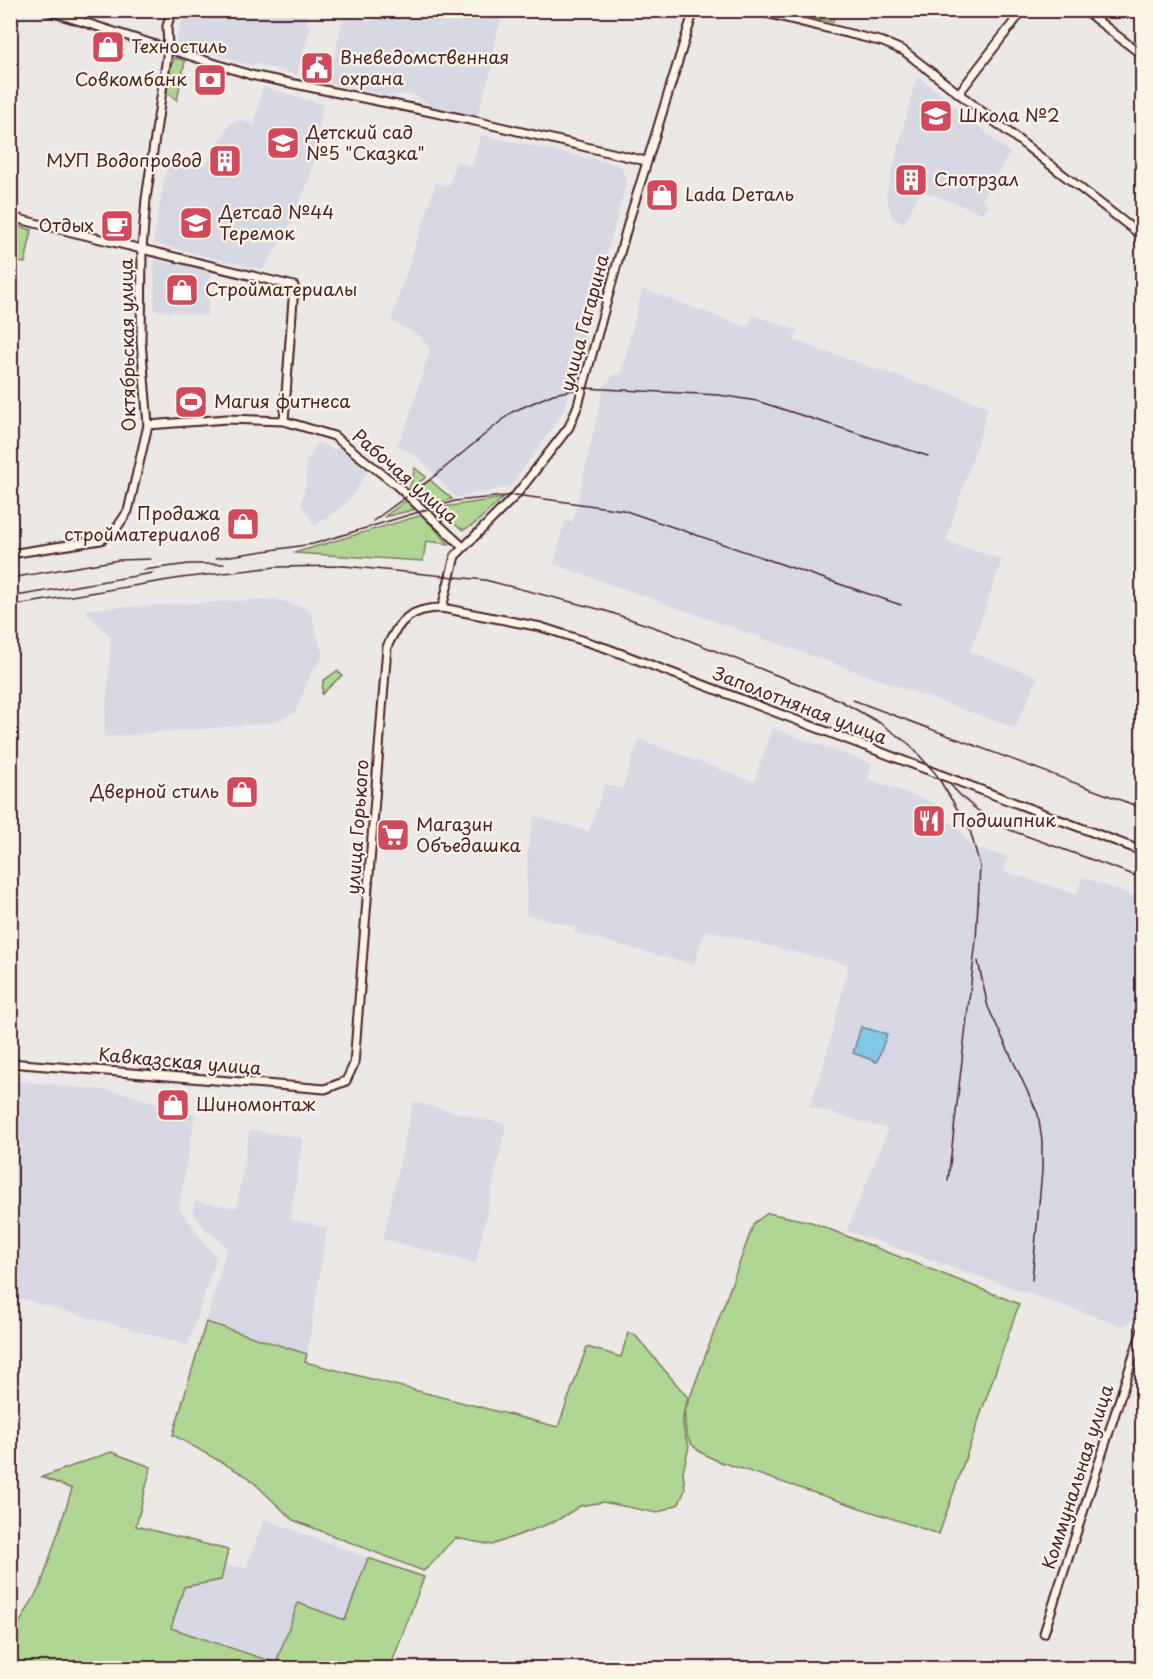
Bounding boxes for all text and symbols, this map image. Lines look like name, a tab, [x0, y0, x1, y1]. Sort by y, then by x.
shop icon: Техностиль	[90, 29, 126, 65]
place label: Техностиль	[131, 32, 227, 59]
place label: Вневедомственная охрана	[340, 43, 509, 91]
public building icon: Вневедомственная охрана	[299, 50, 335, 86]
bank icon: Совкомбанк	[192, 62, 228, 98]
place label: Совкомбанк	[75, 65, 187, 92]
school or university icon: Школа №2	[918, 98, 954, 134]
place label: Школа №2	[959, 101, 1060, 128]
place label: Детский сад №5 "Сказка"	[305, 118, 425, 166]
school or university icon: Детский сад №5 "Сказка"	[265, 125, 301, 161]
building icon: МУП Водопровод	[207, 143, 243, 179]
place label: МУП Водопровод	[46, 146, 202, 173]
building icon: Спотрзал	[893, 162, 929, 198]
place label: Спотрзал	[934, 165, 1019, 192]
shop icon: Lada Dеталь	[644, 177, 680, 213]
place label: Lada Dеталь	[685, 180, 794, 207]
place label: Детсад №44 Теремок	[218, 198, 334, 246]
school or university icon: Детсад №44 Теремок	[178, 205, 214, 241]
cafe icon: Отдых	[99, 208, 135, 244]
place label: Отдых	[39, 211, 94, 238]
street label: улица Гагарина	[552, 251, 615, 394]
street label: Октябрьская улица	[111, 258, 142, 432]
shop icon: Стройматериалы	[164, 272, 200, 308]
place label: Стройматериалы	[205, 275, 357, 302]
sports icon: Магия фитнеса	[173, 384, 209, 420]
place label: Магия фитнеса	[214, 387, 351, 414]
street label: Рабочая улица	[347, 422, 465, 530]
place label: Продажа стройматериалов	[64, 499, 221, 547]
shop icon: Продажа стройматериалов	[225, 506, 261, 542]
street label: Заполотняная улица	[710, 659, 892, 750]
street label: улица Горького	[338, 758, 375, 895]
shop icon: Дверной стиль	[224, 774, 260, 810]
place label: Дверной стиль	[90, 777, 219, 804]
restaurant icon: Подшипник	[911, 803, 947, 839]
place label: Подшипник	[952, 806, 1056, 833]
place label: Магазин Объедашка	[416, 810, 521, 858]
supermarket icon: Магазин Объедашка	[375, 817, 411, 853]
street label: Кавказская улица	[98, 1040, 263, 1081]
shop icon: Шиномонтаж	[155, 1087, 191, 1123]
place label: Шиномонтаж	[196, 1090, 316, 1117]
street label: Коммунальная улица	[1034, 1380, 1119, 1572]

